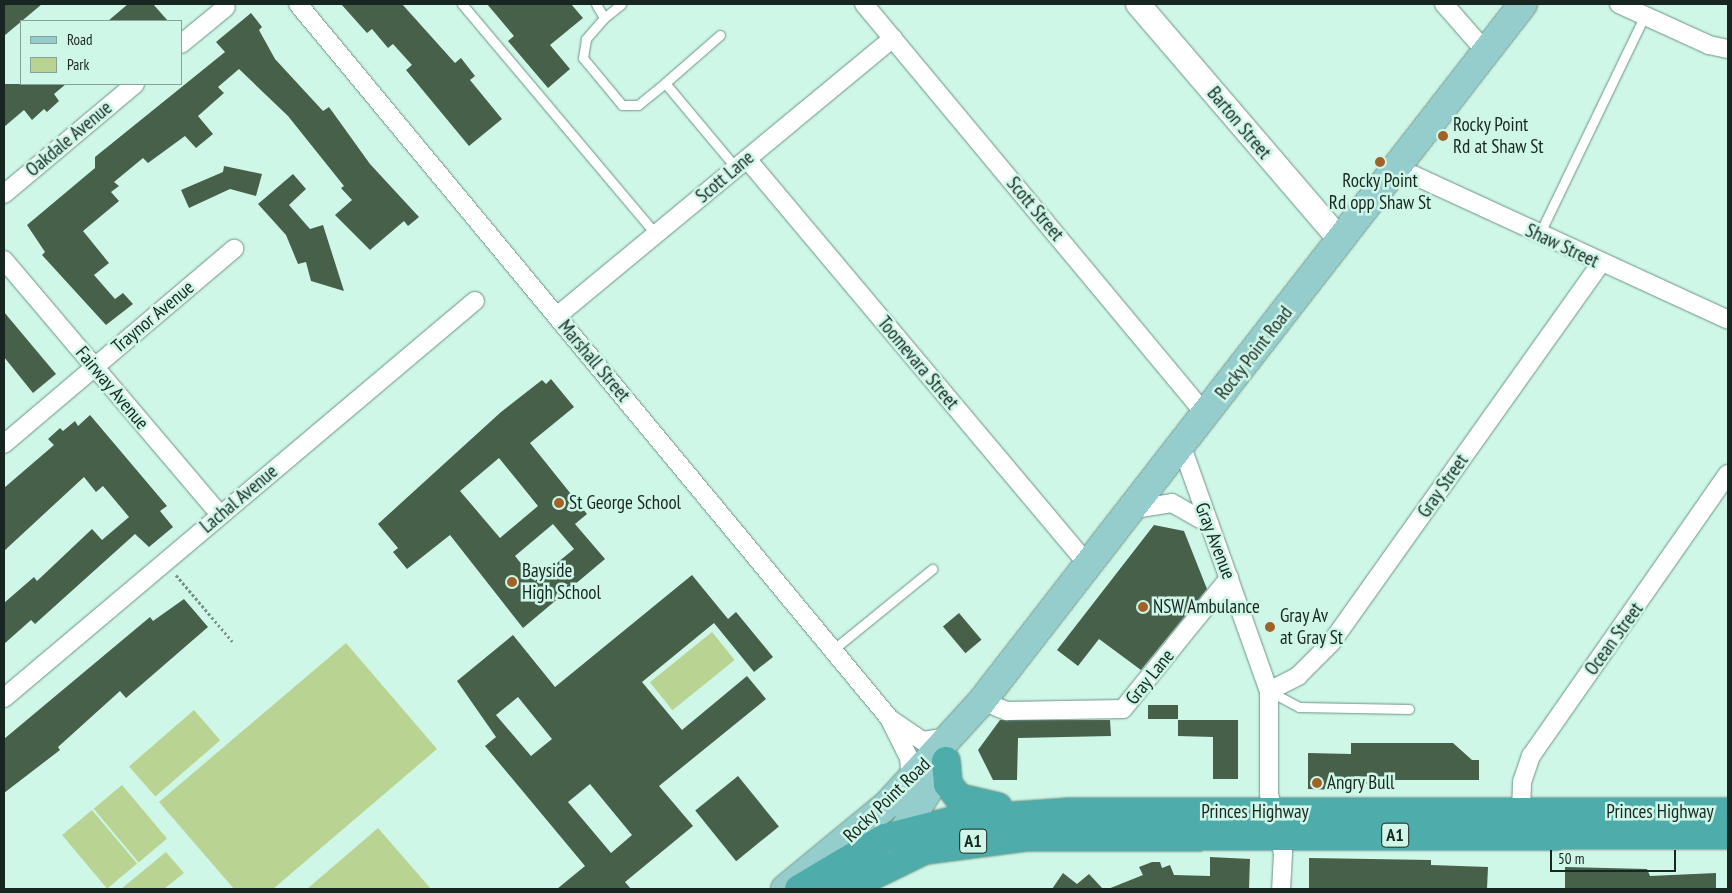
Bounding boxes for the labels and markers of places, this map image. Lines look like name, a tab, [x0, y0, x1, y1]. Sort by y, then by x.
place label: Rocky Point Rd at Shaw St	[1453, 114, 1544, 158]
marker: Rocky Point Rd at Shaw St	[1437, 130, 1449, 142]
marker: Rocky Point Rd opp Shaw St	[1374, 156, 1386, 168]
place label: Rocky Point Rd opp Shaw St	[1329, 170, 1431, 214]
place label: St George School	[569, 492, 681, 514]
marker: St George School	[553, 497, 565, 509]
place label: Bayside High School	[522, 560, 601, 604]
marker: Bayside High School	[506, 576, 518, 588]
place label: NSW Ambulance	[1153, 596, 1261, 618]
marker: NSW Ambulance	[1137, 601, 1149, 613]
place label: Gray Av at Gray St	[1280, 605, 1344, 649]
marker: Gray Av at Gray St	[1264, 621, 1276, 633]
place label: Angry Bull	[1327, 772, 1395, 794]
marker: Angry Bull	[1311, 777, 1323, 789]

